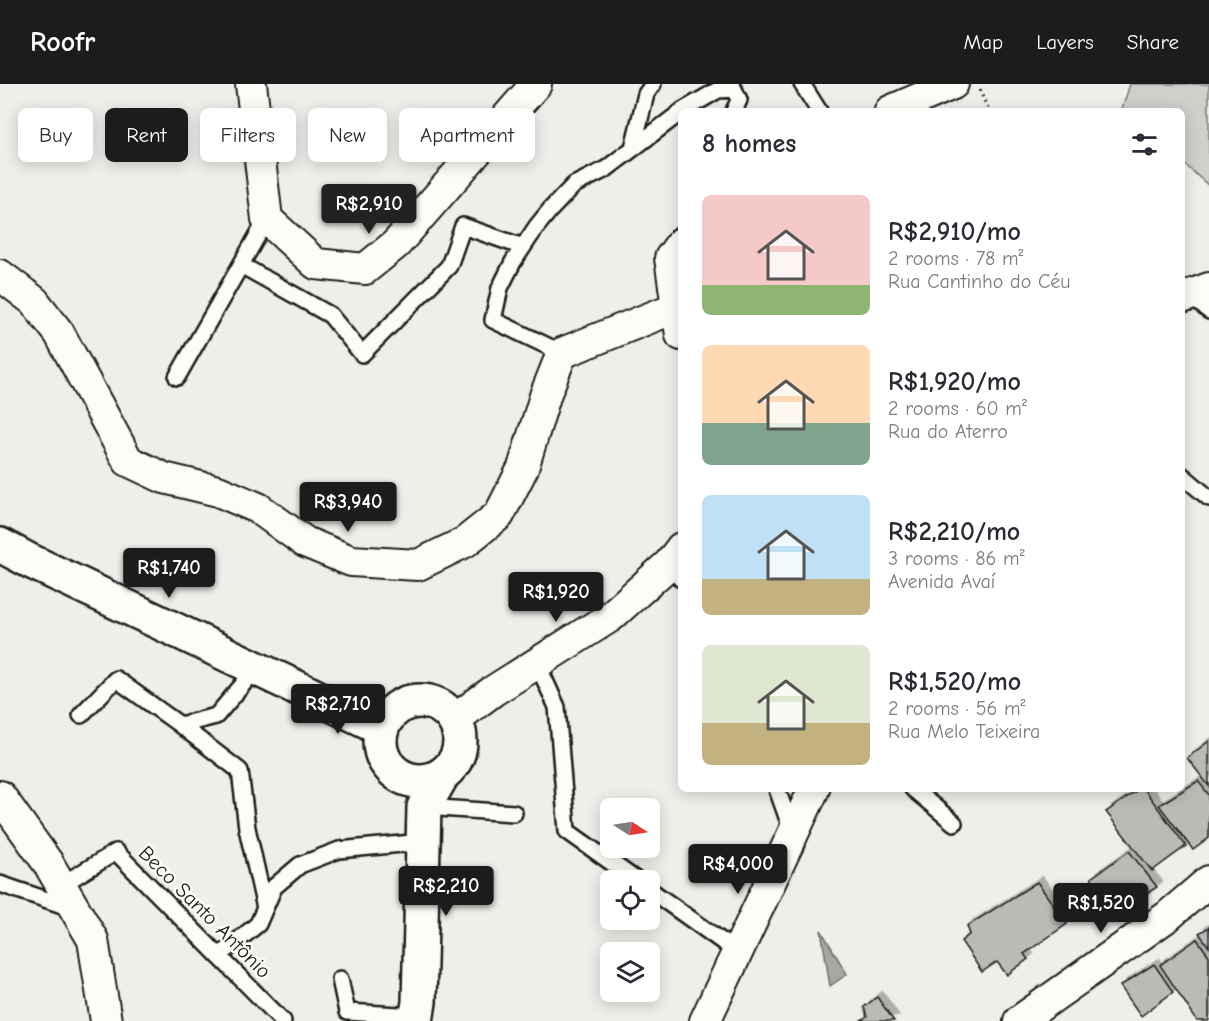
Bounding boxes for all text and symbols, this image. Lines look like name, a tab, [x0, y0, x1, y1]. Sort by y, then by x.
text: Roofr	[30, 26, 95, 58]
text: Map	[964, 30, 1003, 54]
text: Layers	[1036, 30, 1094, 54]
text: Share	[1127, 30, 1179, 54]
chip: Buy	[18, 108, 93, 162]
chip: Rent	[105, 108, 188, 162]
chip: Filters	[200, 108, 296, 162]
chip: New	[308, 108, 387, 162]
chip: Apartment	[399, 108, 535, 162]
icon: filters	[1128, 128, 1161, 161]
text: 8 homes	[702, 129, 796, 159]
pin: R$2,910	[314, 184, 424, 235]
text: R$2,910	[335, 192, 403, 215]
text: R$2,910/mo	[888, 217, 1021, 247]
icon: home	[750, 219, 822, 291]
text: 2 rooms · 78 m²	[888, 247, 1024, 270]
text: Rua Cantinho do Céu	[888, 270, 1070, 293]
text: R$1,920/mo	[888, 367, 1021, 397]
icon: home	[750, 369, 822, 441]
text: 2 rooms · 60 m²	[888, 397, 1027, 420]
text: Rua do Aterro	[888, 420, 1008, 443]
pin: R$3,940	[293, 482, 403, 533]
text: R$3,940	[314, 490, 382, 513]
text: R$2,210/mo	[888, 517, 1020, 547]
icon: home	[750, 519, 822, 591]
text: 3 rooms · 86 m²	[888, 547, 1025, 570]
pin: R$1,740	[114, 548, 224, 599]
text: R$1,740	[137, 556, 201, 579]
text: Avenida Avaí	[888, 570, 995, 593]
pin: R$1,920	[501, 572, 611, 623]
text: R$1,920	[522, 580, 590, 603]
text: R$1,520/mo	[888, 667, 1021, 697]
icon: home	[750, 669, 822, 741]
pin: R$2,710	[283, 684, 393, 735]
text: R$2,710	[305, 692, 371, 715]
text: 2 rooms · 56 m²	[888, 697, 1026, 720]
text: Rua Melo Teixeira	[888, 720, 1040, 743]
north arrow	[600, 798, 660, 858]
map controls	[600, 798, 660, 1002]
street label: Beco Santo Antônio	[134, 841, 276, 983]
pin: R$4,000	[683, 844, 793, 895]
text: R$4,000	[702, 852, 774, 875]
pin: R$2,210	[391, 866, 501, 917]
button: locate	[600, 870, 660, 930]
text: R$2,210	[413, 874, 479, 897]
pin: R$1,520	[1046, 883, 1156, 934]
text: R$1,520	[1067, 891, 1135, 914]
button: layers	[600, 942, 660, 1002]

